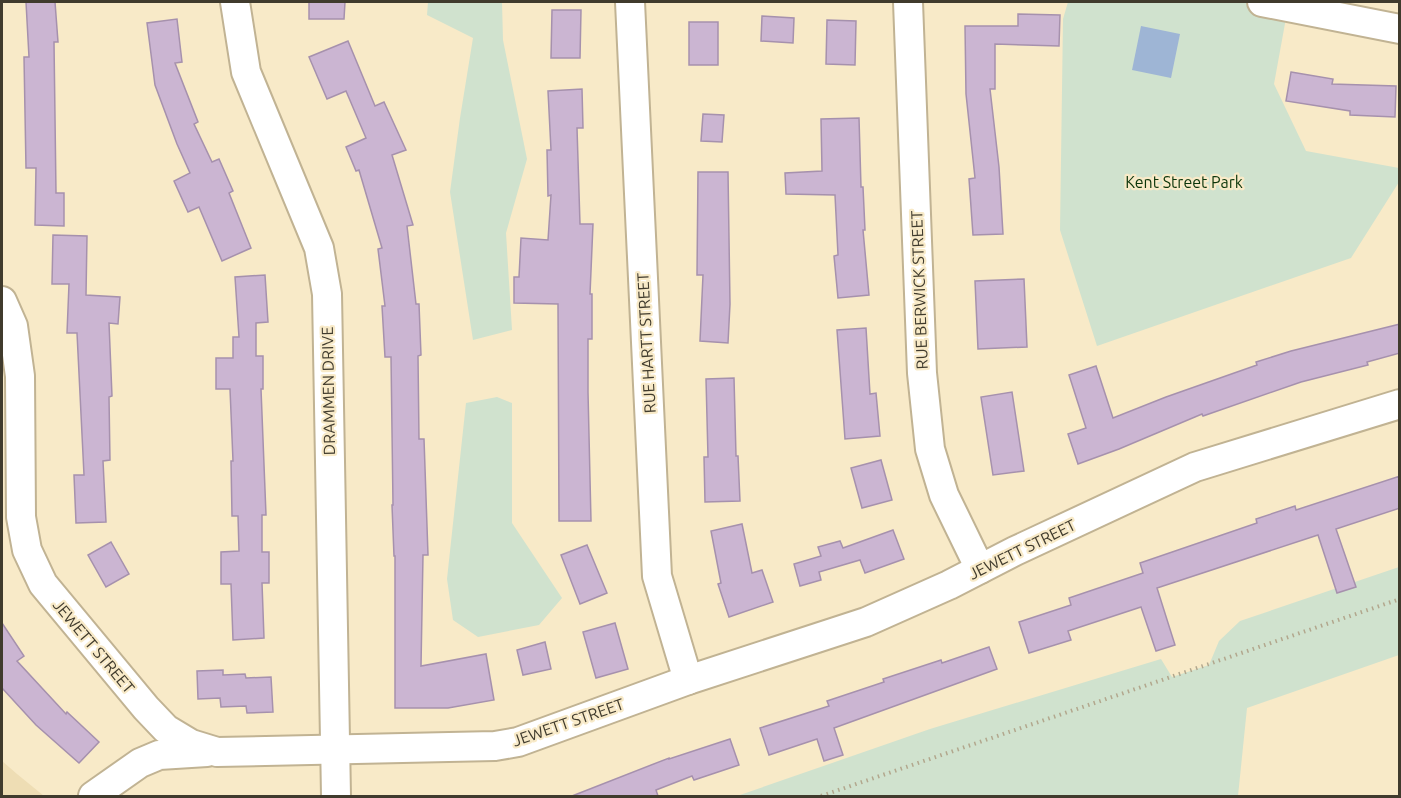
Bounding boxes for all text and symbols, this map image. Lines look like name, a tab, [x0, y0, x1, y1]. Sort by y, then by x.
park label: Kent Street Park	[1125, 173, 1243, 191]
street label: RUE BERWICK STREET	[907, 210, 931, 370]
street label: RUE HARTT STREET	[633, 272, 659, 414]
street label: DRAMMEN DRIVE	[318, 327, 338, 455]
street label: JEWETT STREET	[966, 515, 1078, 583]
street label: JEWETT STREET	[50, 596, 138, 696]
street label: JEWETT STREET	[510, 694, 626, 749]

